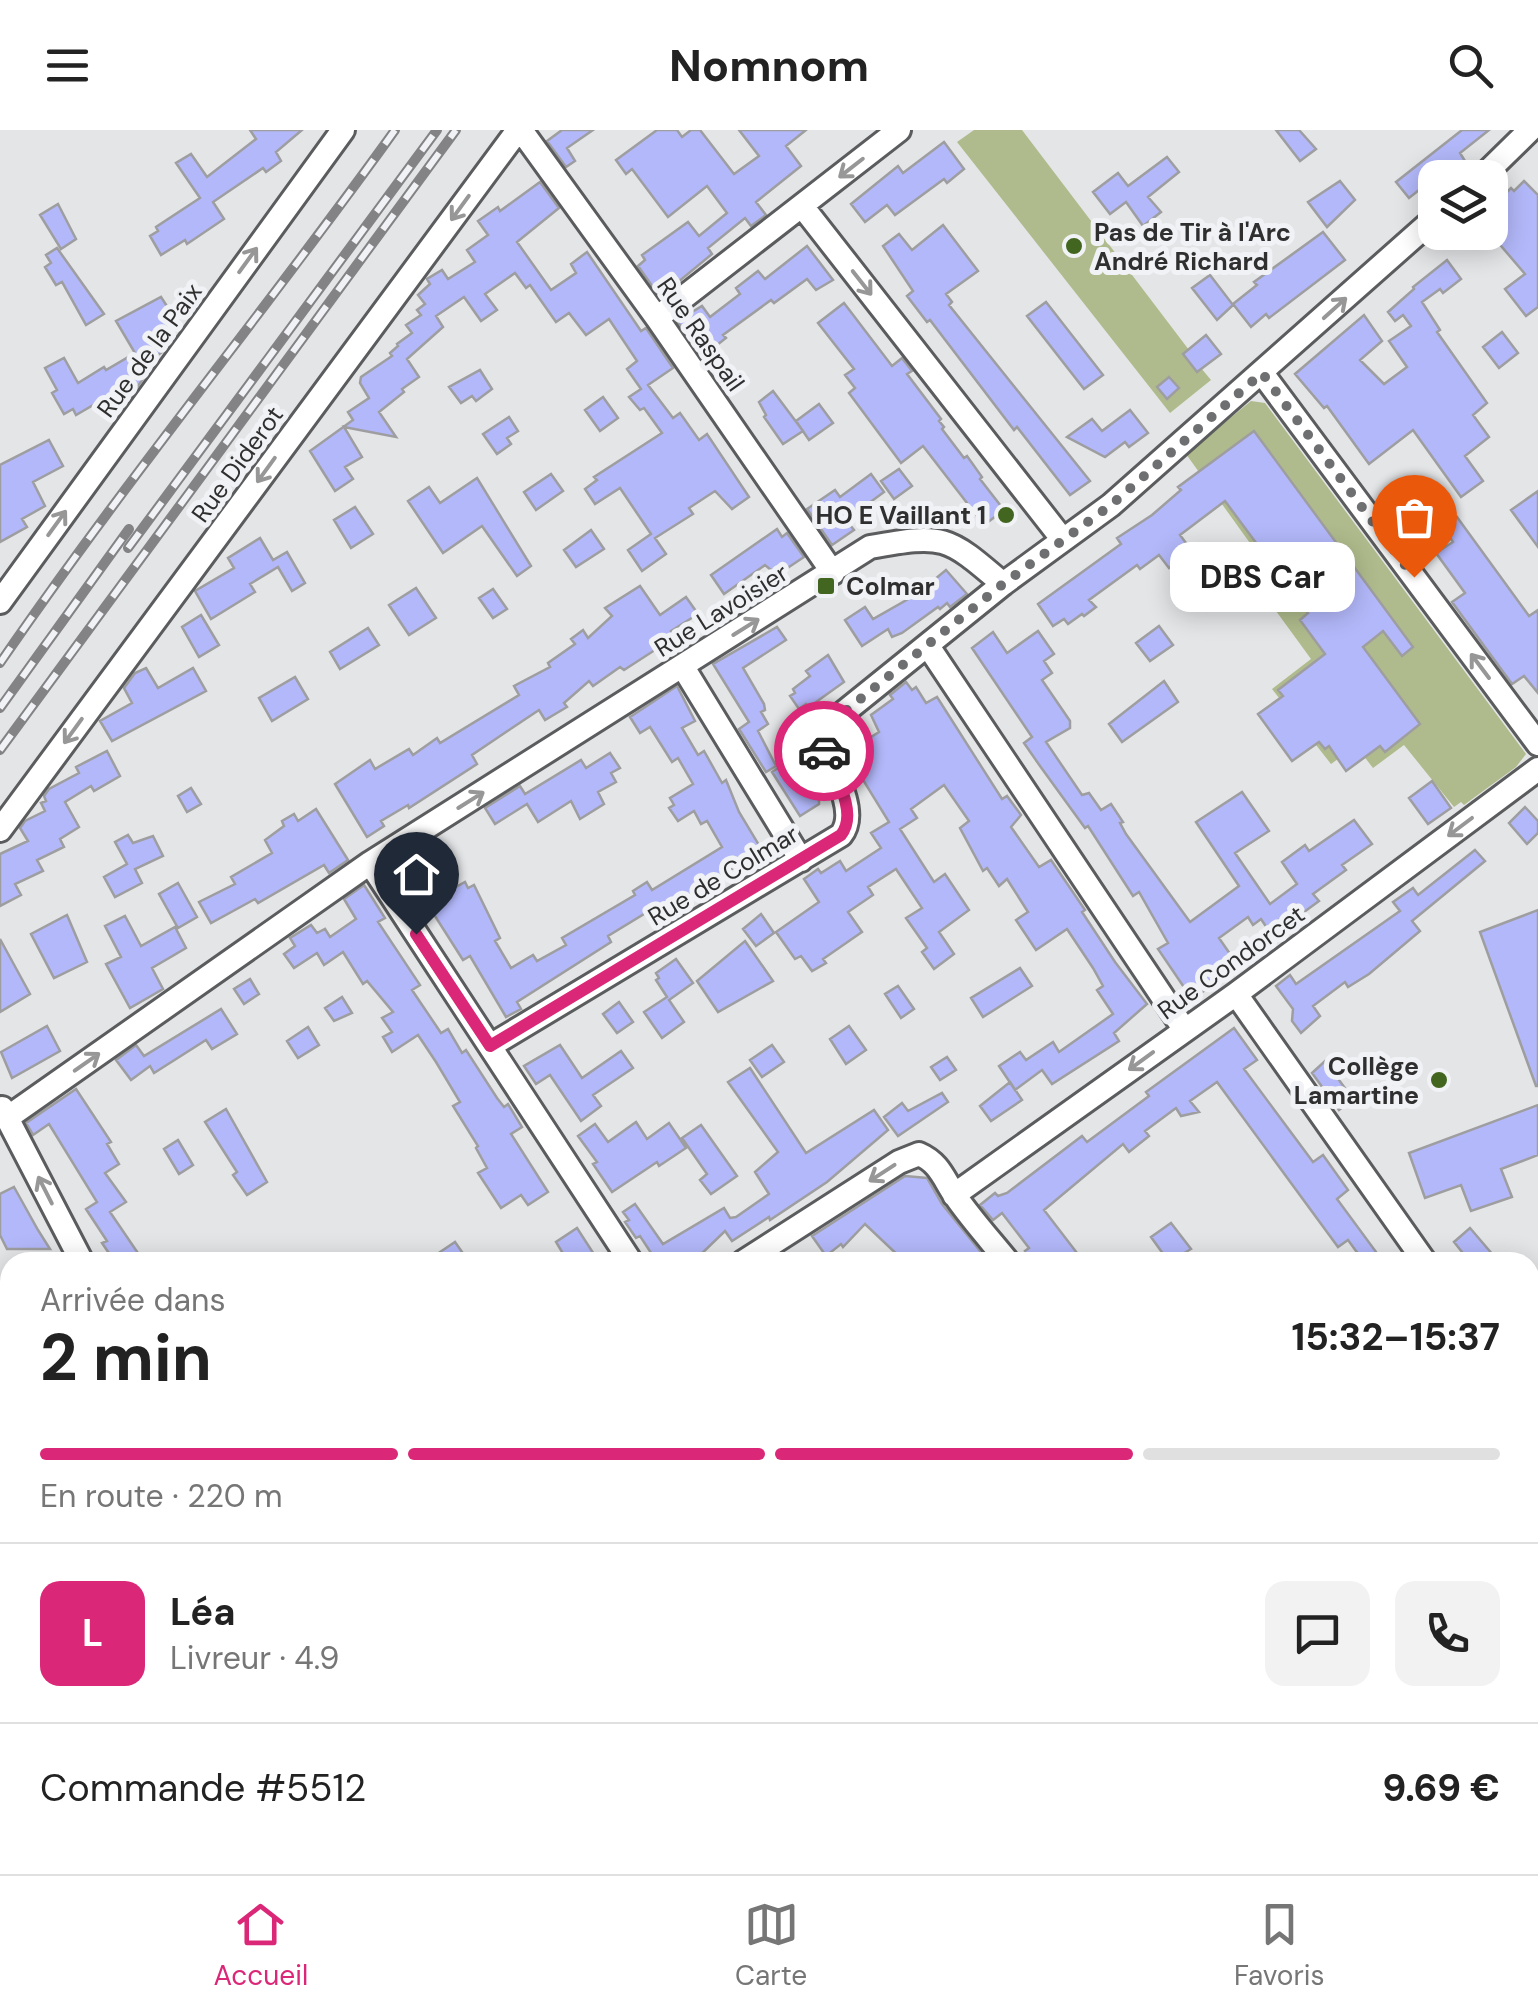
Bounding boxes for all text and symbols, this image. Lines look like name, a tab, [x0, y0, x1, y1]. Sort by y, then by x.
text: Nomnom	[669, 36, 869, 95]
icon: menu	[40, 38, 95, 93]
icon: search	[1443, 38, 1498, 93]
one-way arrow	[838, 157, 865, 178]
map controls	[1418, 160, 1508, 250]
button: layers	[1418, 160, 1508, 250]
one-way arrow	[449, 194, 470, 221]
place label: Pas de Tir à l'Arc André Richard	[1094, 216, 1291, 278]
marker: Pas de Tir à l'Arc André Richard	[1063, 235, 1085, 257]
one-way arrow	[237, 247, 258, 274]
one-way arrow	[851, 270, 873, 296]
street label: Rue Raspail	[649, 271, 752, 398]
street label: Rue de la Paix	[90, 277, 209, 424]
one-way arrow	[1322, 297, 1347, 320]
street label: Rue Diderot	[184, 400, 291, 529]
one-way arrow	[256, 456, 277, 483]
pin	[1372, 475, 1457, 578]
icon: bag	[1387, 490, 1442, 545]
place label: HO E Vaillant 1	[815, 499, 986, 532]
marker: HO E Vaillant 1	[995, 504, 1017, 526]
one-way arrow	[46, 510, 67, 537]
callout: DBS Car	[1169, 542, 1354, 612]
street label: Rue Lavoisier	[648, 556, 794, 665]
text: DBS Car	[1200, 556, 1325, 598]
place label: Colmar	[846, 570, 935, 603]
marker: Colmar	[815, 575, 837, 597]
one-way arrow	[731, 617, 760, 637]
one-way arrow	[1469, 653, 1490, 680]
courier	[774, 701, 874, 801]
one-way arrow	[63, 717, 84, 744]
icon: car	[797, 724, 852, 779]
one-way arrow	[456, 789, 485, 810]
one-way arrow	[1447, 816, 1474, 837]
street label: Rue de Colmar	[642, 818, 805, 933]
pin	[374, 832, 459, 935]
icon: home	[389, 847, 444, 902]
street label: Rue Condorcet	[1151, 898, 1311, 1027]
one-way arrow	[1128, 1050, 1156, 1071]
place label: Collège Lamartine	[1294, 1050, 1419, 1112]
one-way arrow	[73, 1052, 100, 1073]
marker: Collège Lamartine	[1428, 1069, 1450, 1091]
one-way arrow	[869, 1162, 897, 1183]
one-way arrow	[35, 1176, 54, 1206]
text: Arrivée dans	[40, 1279, 225, 1321]
text: 15:32–15:37	[1291, 1312, 1500, 1362]
text: 2 min	[40, 1316, 212, 1400]
text: En route · 220 m	[40, 1475, 283, 1517]
button: chat	[1265, 1581, 1370, 1686]
button: phone	[1395, 1581, 1500, 1686]
text: Léa	[170, 1587, 235, 1637]
text: L	[82, 1608, 103, 1658]
text: Livreur · 4.9	[170, 1637, 339, 1679]
text: Commande #5512	[40, 1763, 366, 1813]
text: 9.69 €	[1382, 1763, 1500, 1813]
tab: Accueil	[213, 1897, 308, 1994]
tab: Carte	[735, 1897, 807, 1994]
tab: Favoris	[1234, 1897, 1325, 1994]

